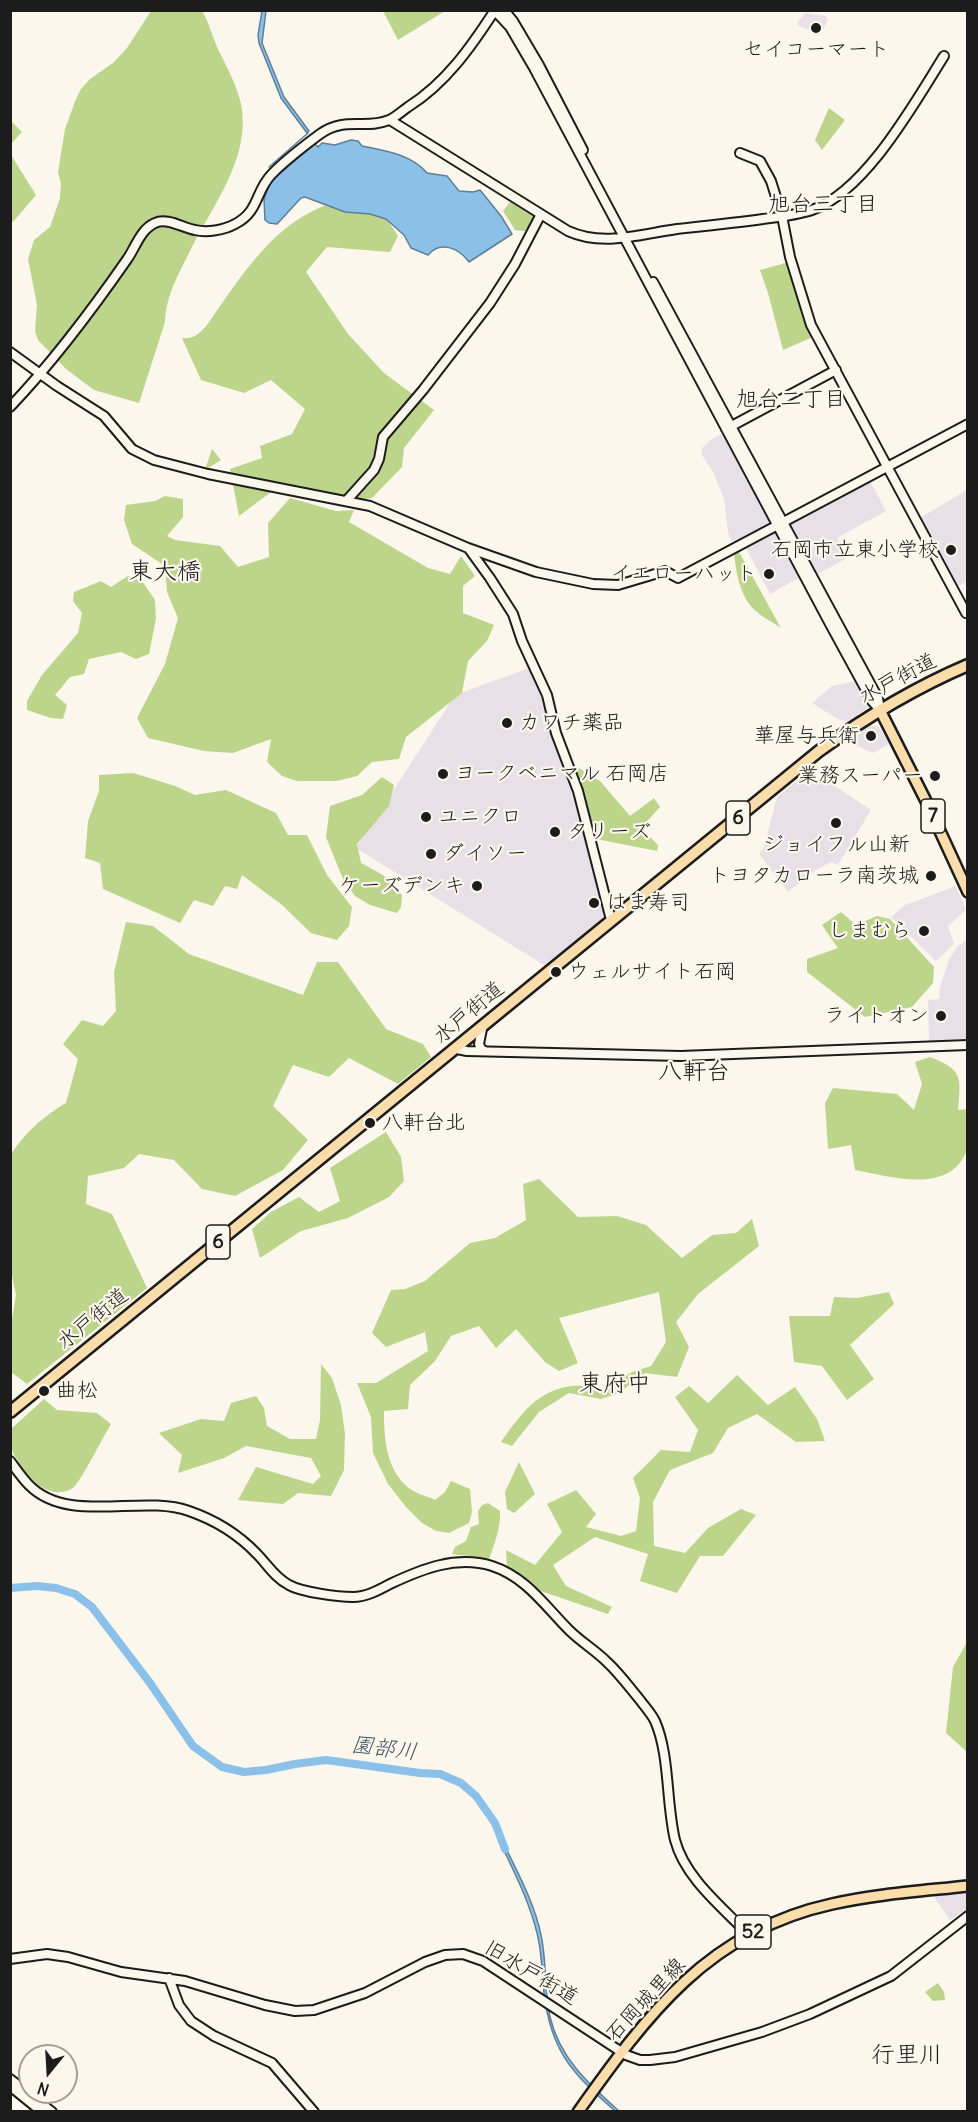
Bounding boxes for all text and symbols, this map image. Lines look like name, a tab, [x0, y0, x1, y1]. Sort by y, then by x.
marker: セイコーマート	[809, 21, 823, 35]
place label: セイコーマート	[743, 37, 889, 63]
district label: 旭台三丁目	[768, 192, 878, 218]
district label: 旭台二丁目	[736, 387, 846, 413]
place label: 石岡市立東小学校	[771, 537, 939, 563]
marker: 石岡市立東小学校	[944, 543, 958, 557]
district label: 東大橋	[129, 558, 201, 586]
place label: イエローハット	[610, 561, 757, 587]
marker: イエローハット	[762, 567, 776, 581]
street label: 水戸街道	[855, 648, 941, 710]
place label: カワチ薬品	[519, 710, 624, 736]
marker: カワチ薬品	[500, 716, 514, 730]
place label: 華屋与兵衛	[754, 723, 859, 749]
marker: 華屋与兵衛	[864, 729, 878, 743]
place label: ヨークベニマル 石岡店	[455, 761, 669, 787]
place label: 業務スーパー	[798, 763, 923, 789]
marker: ヨークベニマル 石岡店	[436, 767, 450, 781]
marker: 業務スーパー	[928, 769, 942, 783]
road number: 7	[921, 799, 945, 833]
road number: 6	[726, 801, 750, 835]
place label: ユニクロ	[438, 804, 522, 830]
marker: ユニクロ	[419, 810, 433, 824]
marker: ジョイフル山新	[829, 816, 843, 830]
place label: タリーズ	[567, 819, 651, 845]
marker: タリーズ	[548, 825, 562, 839]
place label: ジョイフル山新	[763, 832, 909, 858]
place label: ダイソー	[443, 841, 527, 867]
marker: ダイソー	[424, 847, 438, 861]
place label: トヨタカローラ南茨城	[709, 863, 919, 889]
marker: トヨタカローラ南茨城	[924, 869, 938, 883]
place label: ケーズデンキ	[339, 873, 465, 899]
marker: ケーズデンキ	[470, 879, 484, 893]
place label: はま寿司	[606, 890, 690, 916]
marker: はま寿司	[587, 896, 601, 910]
place label: しまむら	[828, 918, 912, 944]
marker: しまむら	[917, 924, 931, 938]
place label: ウェルサイト石岡	[568, 959, 736, 985]
marker: ウェルサイト石岡	[549, 965, 563, 979]
street label: 水戸街道	[429, 976, 509, 1050]
place label: ライトオン	[824, 1003, 929, 1029]
marker: ライトオン	[934, 1009, 948, 1023]
district label: 八軒台	[658, 1058, 730, 1086]
place label: 八軒台北	[382, 1110, 466, 1136]
marker: 八軒台北	[363, 1116, 377, 1130]
road number: 6	[206, 1225, 230, 1259]
street label: 水戸街道	[52, 1283, 134, 1355]
district label: 東府中	[579, 1370, 651, 1398]
place label: 曲松	[56, 1378, 98, 1404]
marker: 曲松	[37, 1384, 51, 1398]
water label: 園部川	[350, 1732, 418, 1766]
road number: 52	[735, 1915, 771, 1949]
street label: 旧水戸街道	[480, 1935, 582, 2011]
street label: 石岡城里線	[601, 1953, 691, 2047]
district label: 行里川	[871, 2041, 943, 2069]
north arrow	[18, 2044, 78, 2104]
text: N	[35, 2078, 51, 2100]

